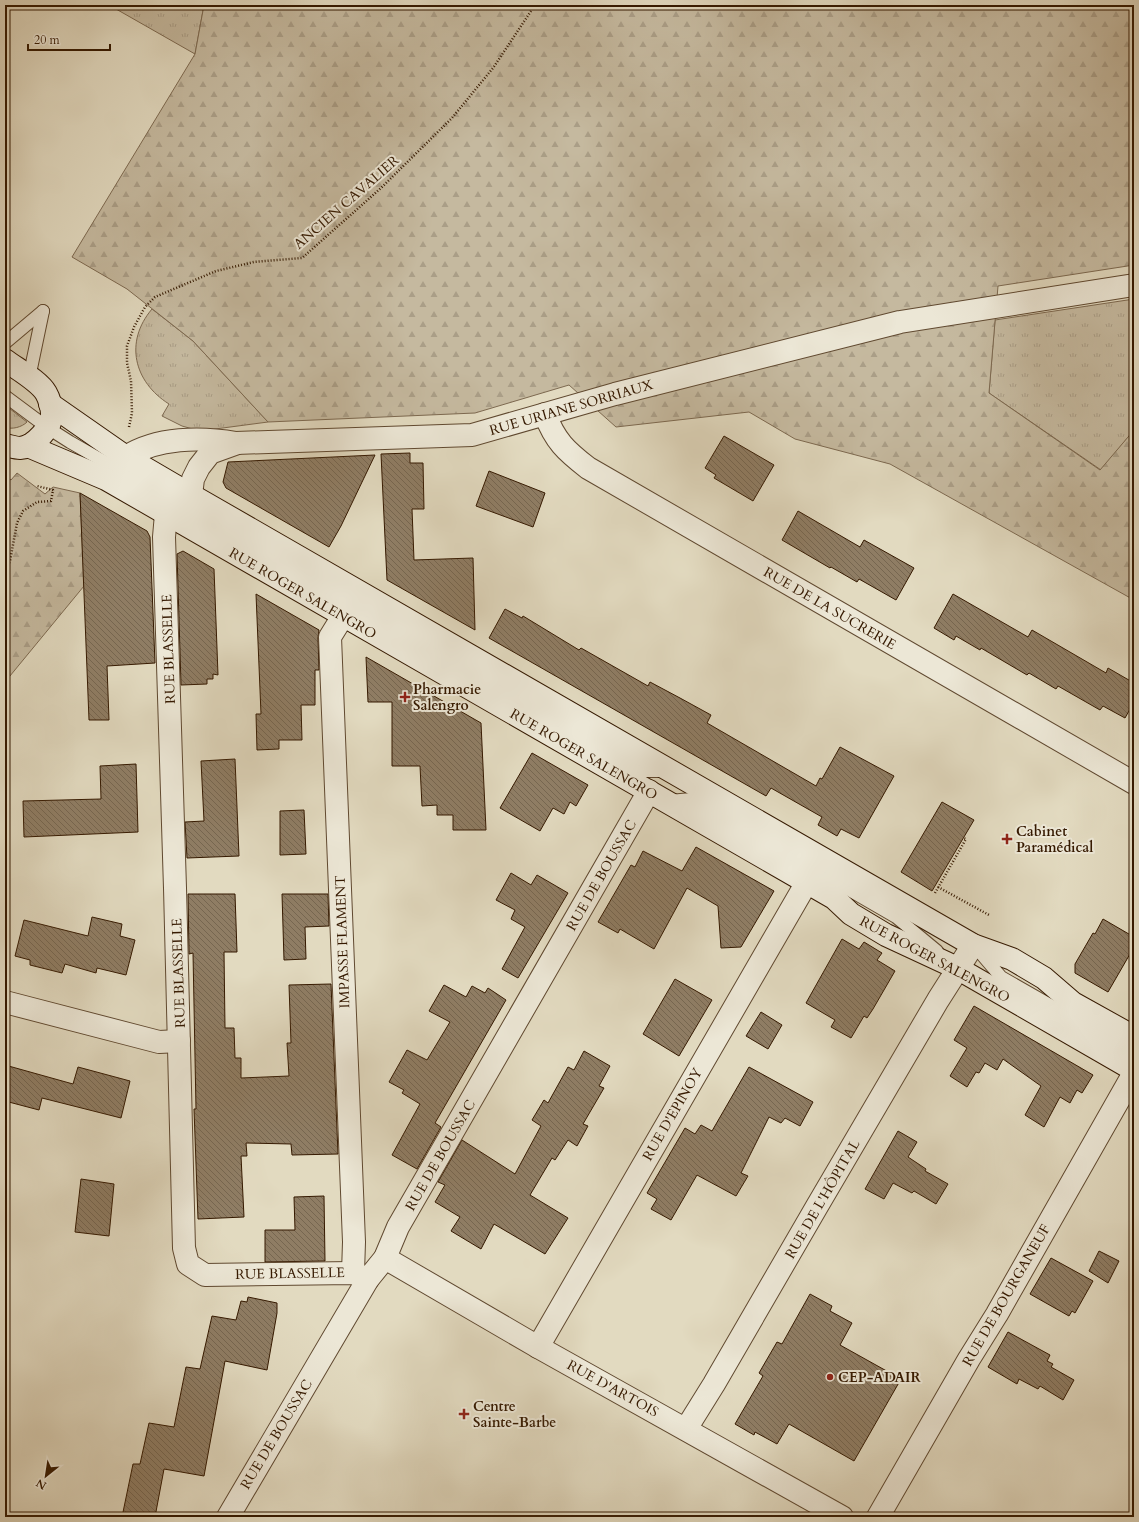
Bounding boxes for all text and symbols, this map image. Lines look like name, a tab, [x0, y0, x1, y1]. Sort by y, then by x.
scale bar	[28, 26, 110, 52]
text: 20 m	[34, 32, 61, 48]
street label: ANCIEN CAVALIER	[289, 151, 403, 254]
street label: RUE URIANE SORRIAUX	[487, 375, 655, 440]
street label: RUE ROGER SALENGRO	[226, 543, 380, 644]
street label: RUE DE LA SUCRERIE	[760, 563, 900, 654]
street label: RUE BLASSELLE	[157, 593, 180, 704]
place label: Pharmacie Salengro	[413, 680, 481, 715]
marker: Pharmacie Salengro	[400, 692, 410, 702]
street label: RUE ROGER SALENGRO	[507, 704, 661, 805]
street label: RUE DE BOUSSAC	[562, 816, 641, 934]
place label: Cabinet Paramédical	[1016, 822, 1093, 857]
marker: Cabinet Paramédical	[1001, 833, 1013, 845]
street label: IMPASSE FLAMENT	[331, 875, 354, 1009]
street label: RUE ROGER SALENGRO	[856, 912, 1013, 1007]
street label: RUE BLASSELLE	[167, 917, 190, 1028]
street label: RUE D'EPINOY	[638, 1064, 707, 1164]
street label: RUE DE BOUSSAC	[401, 1096, 480, 1214]
street label: RUE DE L'HÔPITAL	[781, 1136, 865, 1262]
street label: RUE DE BOURGANEUF	[958, 1221, 1055, 1370]
street label: RUE BLASSELLE	[235, 1263, 345, 1284]
street label: RUE D'ARTOIS	[564, 1355, 662, 1421]
place label: CEP-ADAIR	[838, 1368, 921, 1387]
marker: CEP-ADAIR	[825, 1372, 835, 1382]
street label: RUE DE BOUSSAC	[236, 1376, 317, 1493]
place label: Centre Sainte-Barbe	[473, 1397, 556, 1432]
marker: Centre Sainte-Barbe	[458, 1408, 470, 1420]
north arrow	[26, 1456, 66, 1496]
text: N	[33, 1475, 49, 1493]

